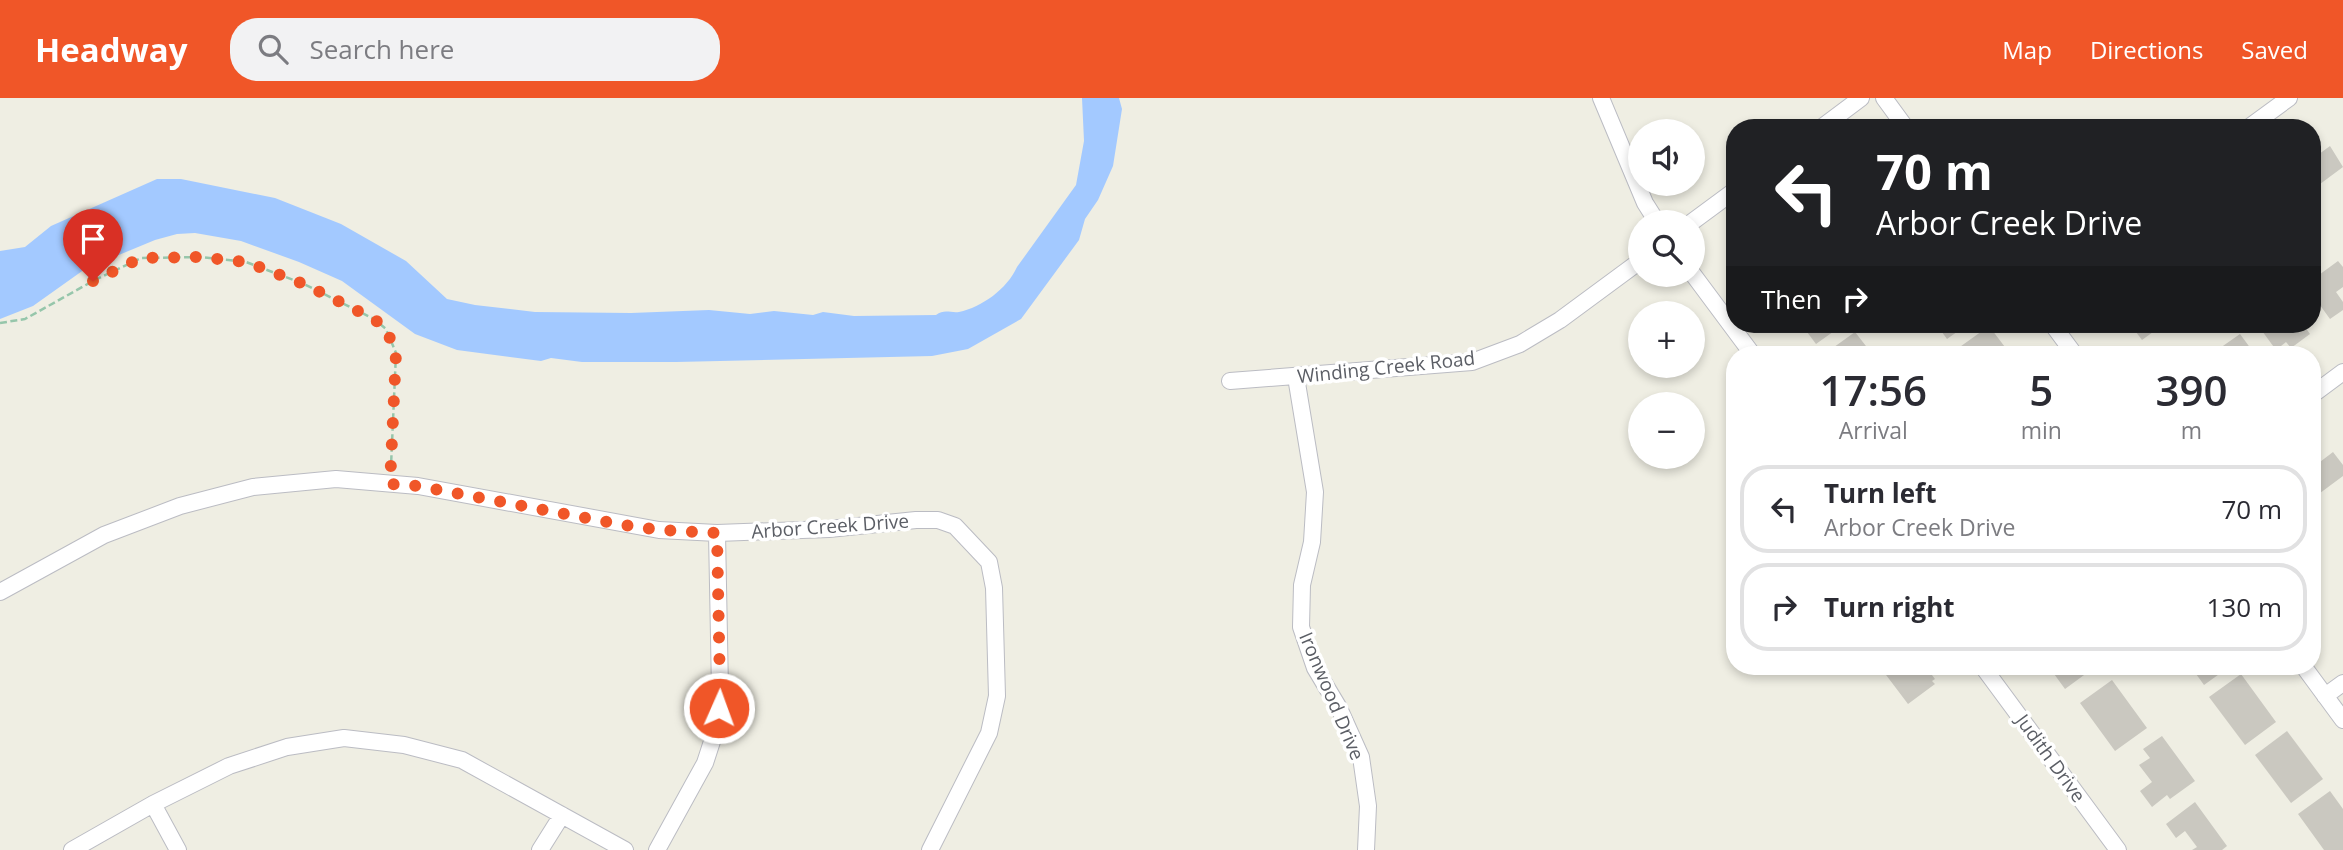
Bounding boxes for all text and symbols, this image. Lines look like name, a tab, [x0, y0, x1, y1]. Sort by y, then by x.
search box	[230, 18, 720, 81]
text: Headway	[35, 27, 188, 72]
icon: search	[254, 30, 292, 68]
text: Search here	[310, 31, 454, 67]
text: Map	[2002, 33, 2052, 66]
text: Directions	[2090, 33, 2203, 66]
text: Saved	[2241, 33, 2308, 66]
map controls	[1628, 119, 1705, 469]
button: sound	[1628, 119, 1705, 196]
text: 70 m	[1876, 138, 1993, 204]
icon: left	[1761, 147, 1852, 238]
text: Arbor Creek Drive	[1876, 201, 2142, 244]
pin	[63, 209, 123, 281]
button: search	[1628, 210, 1705, 287]
icon: arrive	[74, 220, 112, 258]
icon: right	[1836, 280, 1874, 318]
text: Then	[1761, 281, 1822, 317]
button: +	[1628, 301, 1705, 378]
street label: Winding Creek Road	[1296, 345, 1476, 389]
text: 17:56	[1820, 361, 1927, 418]
text: 5	[2029, 361, 2053, 418]
text: 390	[2155, 361, 2227, 418]
button: −	[1628, 392, 1705, 469]
text: Arrival	[1839, 414, 1908, 446]
text: min	[2021, 414, 2062, 446]
text: m	[2181, 414, 2202, 446]
text: Turn left	[1824, 475, 1936, 511]
icon: left	[1765, 490, 1803, 528]
text: 70 m	[2221, 491, 2282, 527]
street label: Arbor Creek Drive	[750, 508, 910, 544]
text: Arbor Creek Drive	[1824, 511, 2015, 543]
icon: right	[1765, 588, 1803, 626]
text: Turn right	[1824, 589, 1955, 625]
text: 130 m	[2207, 589, 2282, 625]
street label: Ironwood Drive	[1293, 628, 1371, 764]
position arrow	[682, 671, 756, 745]
street label: Judith Drive	[2009, 707, 2092, 807]

